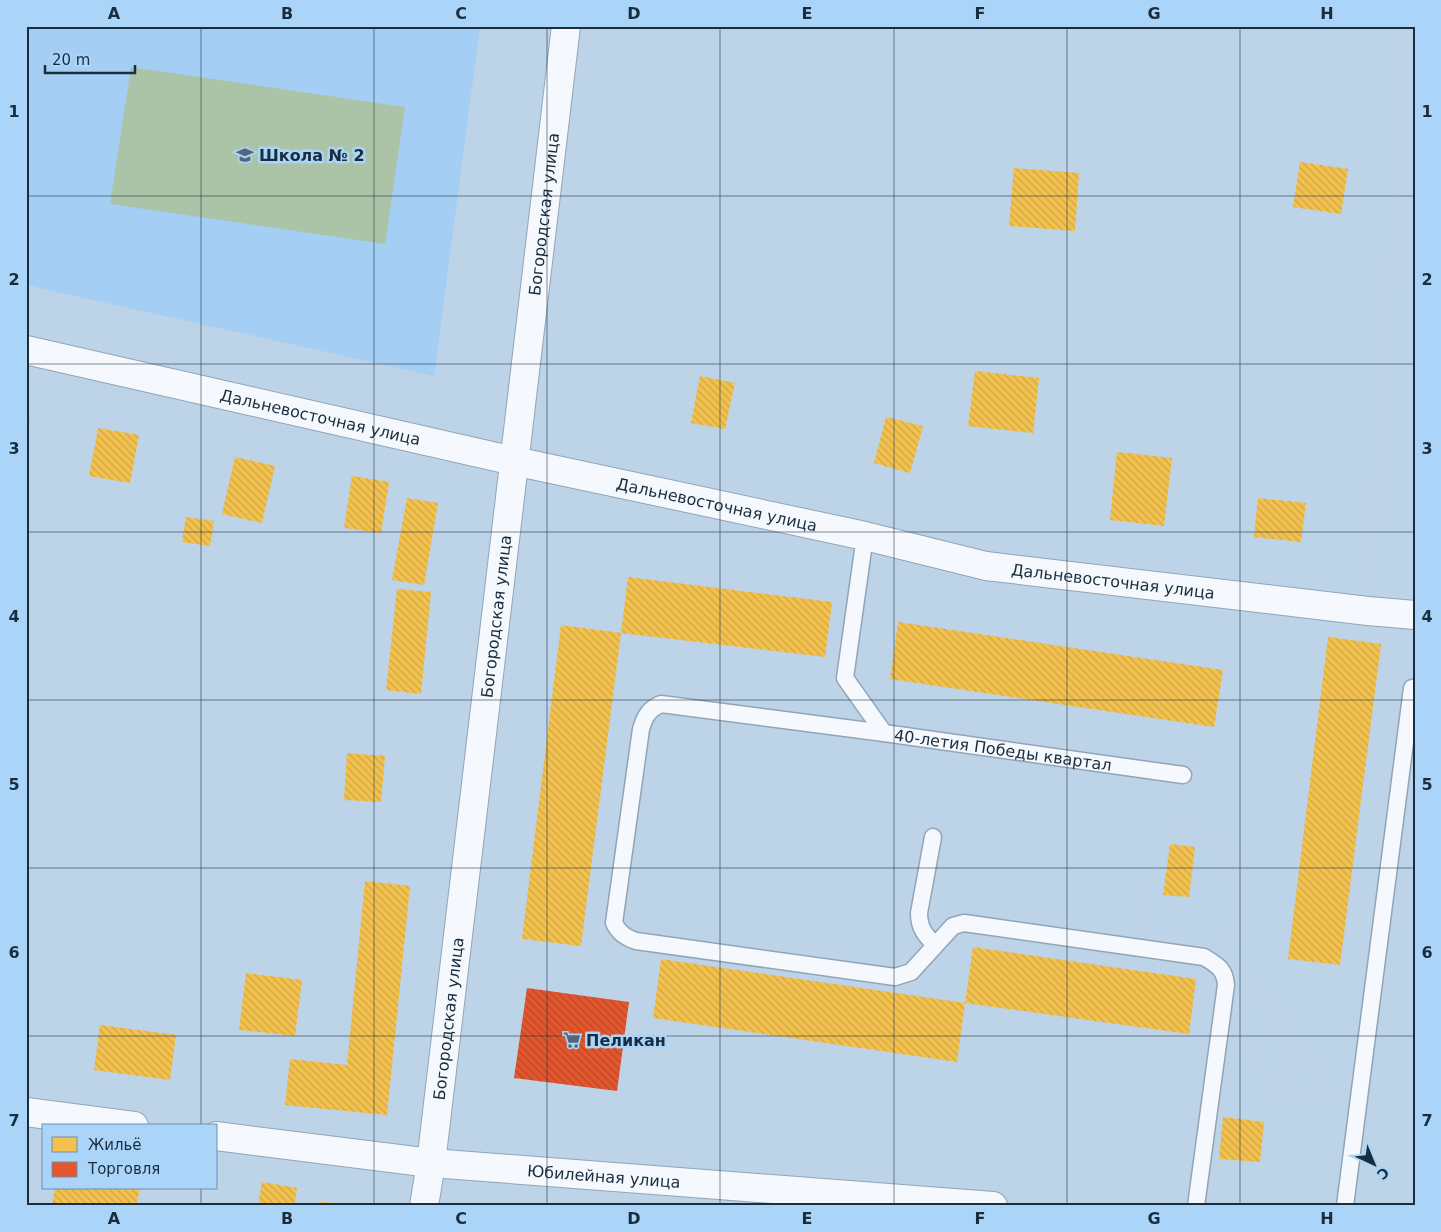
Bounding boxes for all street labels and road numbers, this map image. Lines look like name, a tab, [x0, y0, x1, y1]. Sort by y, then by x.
street label: Богородская улица	[525, 132, 563, 297]
street label: Дальневосточная улица	[218, 386, 422, 449]
street label: Дальневосточная улица	[615, 474, 819, 536]
street label: Богородская улица	[477, 534, 515, 699]
street label: Дальневосточная улица	[1010, 560, 1216, 603]
street label: 40-летия Победы квартал	[893, 726, 1113, 775]
street label: Богородская улица	[430, 936, 468, 1101]
street label: Юбилейная улица	[526, 1161, 681, 1192]

